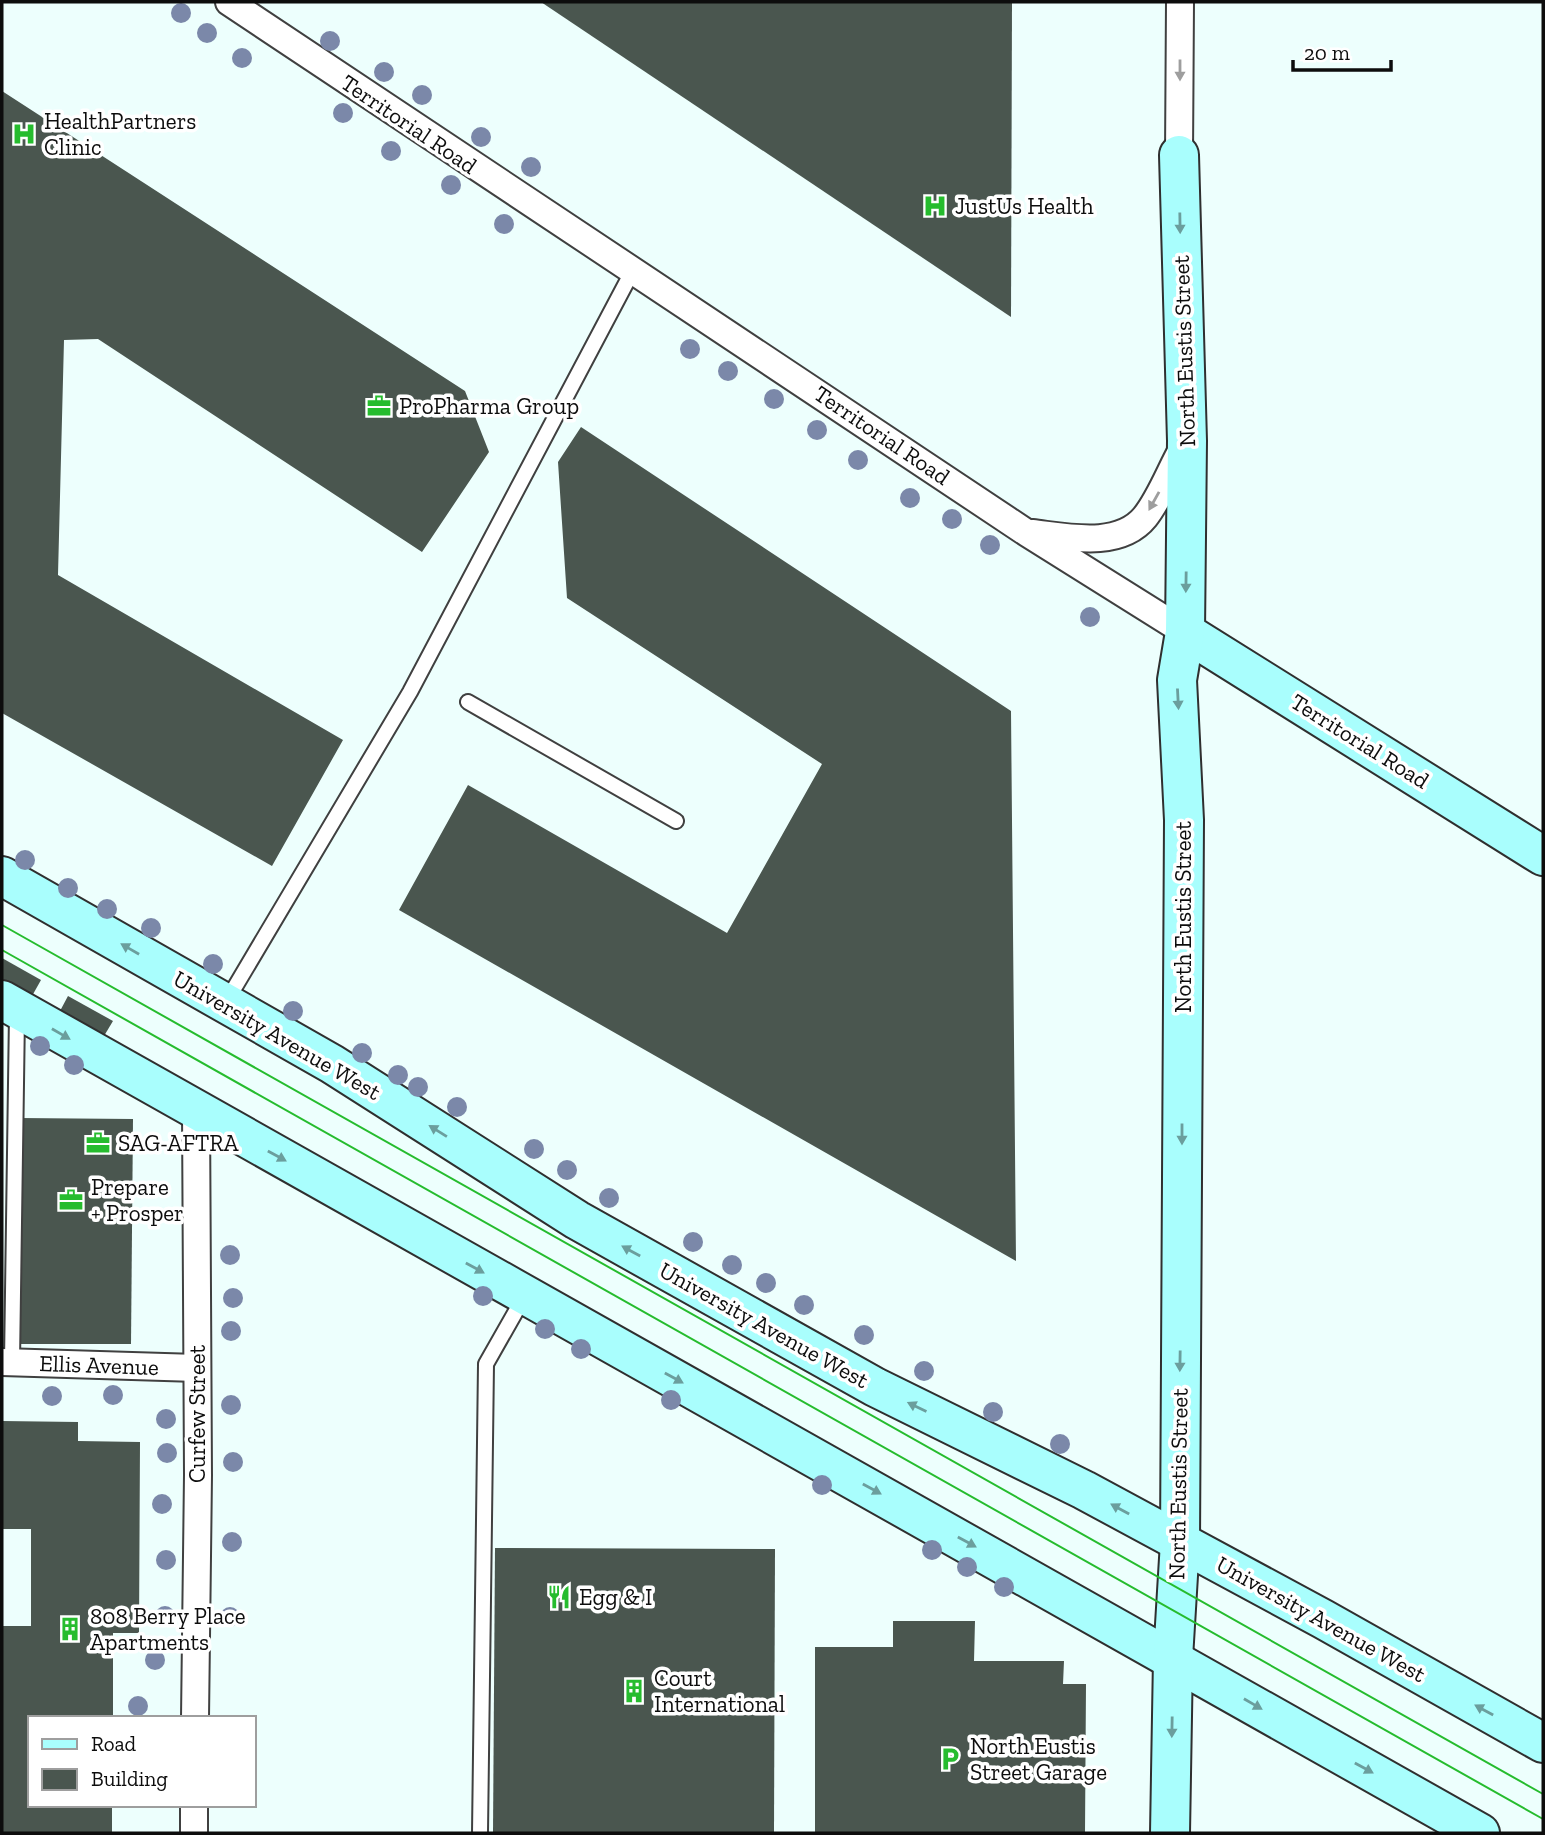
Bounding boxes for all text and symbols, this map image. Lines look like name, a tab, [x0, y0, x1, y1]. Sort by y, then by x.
scale bar	[1293, 28, 1391, 72]
text: 20 m	[1304, 40, 1350, 65]
one-way arrow	[1174, 59, 1186, 81]
street label: Territorial Road	[336, 68, 482, 180]
place label: HealthPartners Clinic	[44, 107, 196, 161]
hospital icon: HealthPartners Clinic	[10, 120, 38, 148]
hospital icon: JustUs Health	[921, 192, 949, 220]
place label: JustUs Health	[955, 192, 1094, 220]
one-way arrow	[1174, 213, 1186, 235]
street label: North Eustis Street	[1167, 254, 1201, 447]
street label: Territorial Road	[809, 379, 955, 491]
office icon: ProPharma Group	[365, 392, 393, 420]
place label: ProPharma Group	[399, 392, 579, 420]
one-way arrow	[1148, 491, 1160, 510]
one-way arrow	[1180, 572, 1192, 594]
street label: Territorial Road	[1286, 687, 1435, 795]
one-way arrow	[1173, 689, 1184, 711]
street label: North Eustis Street	[1169, 821, 1197, 1013]
one-way arrow	[120, 943, 140, 955]
street label: University Avenue West	[168, 964, 386, 1106]
one-way arrow	[52, 1028, 71, 1040]
one-way arrow	[1176, 1123, 1188, 1145]
one-way arrow	[428, 1125, 447, 1138]
office icon: SAG-AFTRA	[84, 1129, 112, 1157]
place label: SAG-AFTRA	[118, 1129, 240, 1157]
one-way arrow	[267, 1150, 286, 1162]
place label: Prepare + Prosper	[91, 1173, 184, 1227]
office icon: Prepare + Prosper	[57, 1186, 85, 1214]
one-way arrow	[622, 1245, 641, 1257]
street label: University Avenue West	[654, 1256, 874, 1394]
one-way arrow	[465, 1262, 484, 1274]
street label: Curfew Street	[183, 1344, 211, 1483]
street label: Ellis Avenue	[39, 1349, 159, 1381]
one-way arrow	[1174, 1350, 1186, 1372]
one-way arrow	[664, 1372, 684, 1384]
street label: North Eustis Street	[1162, 1387, 1194, 1580]
one-way arrow	[907, 1402, 927, 1413]
one-way arrow	[863, 1483, 882, 1495]
one-way arrow	[1110, 1503, 1130, 1515]
one-way arrow	[957, 1536, 977, 1548]
street label: University Avenue West	[1211, 1550, 1431, 1688]
restaurant icon: Egg & I	[545, 1583, 573, 1611]
place label: Egg & I	[579, 1583, 652, 1611]
place label: 808 Berry Place Apartments	[90, 1602, 246, 1656]
building icon: 808 Berry Place Apartments	[56, 1615, 84, 1643]
place label: Court International	[654, 1664, 785, 1718]
building icon: Court International	[620, 1677, 648, 1705]
one-way arrow	[1243, 1698, 1263, 1710]
one-way arrow	[1474, 1704, 1494, 1716]
legend	[28, 1716, 256, 1807]
one-way arrow	[1166, 1716, 1178, 1738]
text: Road	[91, 1731, 137, 1756]
place label: North Eustis Street Garage	[970, 1732, 1107, 1786]
parking icon: North Eustis Street Garage	[936, 1745, 964, 1773]
one-way arrow	[1354, 1761, 1373, 1774]
text: Building	[91, 1766, 168, 1791]

